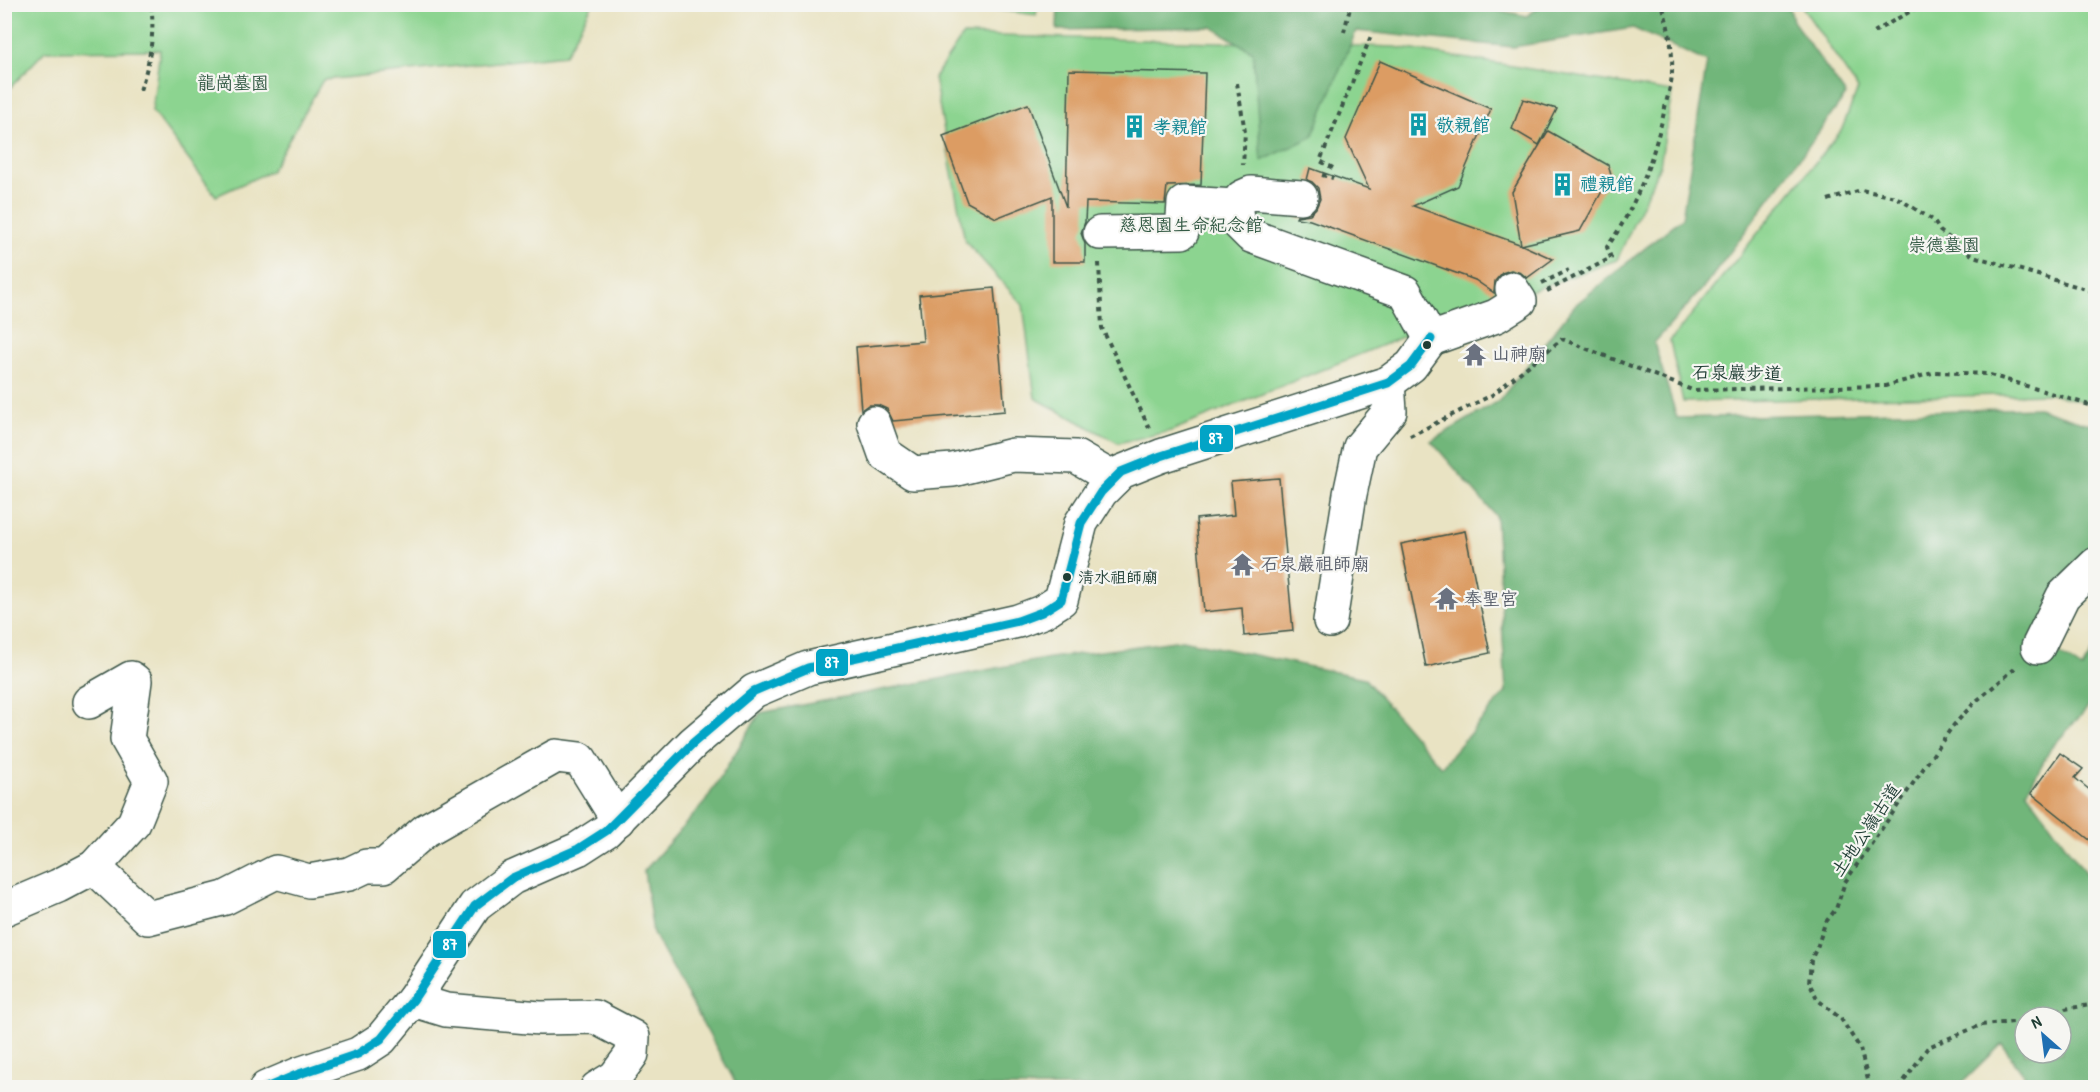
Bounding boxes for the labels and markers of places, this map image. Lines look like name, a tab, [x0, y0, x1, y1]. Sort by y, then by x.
building icon: 敬親館	[1405, 112, 1431, 138]
place label: 敬親館	[1436, 112, 1490, 137]
building icon: 孝親館	[1122, 114, 1148, 140]
place label: 孝親館	[1153, 114, 1207, 139]
building icon: 禮親館	[1549, 171, 1575, 197]
place label: 禮親館	[1580, 171, 1634, 196]
unlabelled marker	[1421, 339, 1433, 351]
temple icon: 山神廟	[1461, 341, 1487, 367]
place label: 山神廟	[1492, 341, 1546, 366]
temple icon: 石泉巖祖師廟	[1230, 551, 1256, 577]
place label: 石泉巖祖師廟	[1261, 551, 1369, 576]
place label: 清水祖師廟	[1078, 566, 1158, 588]
marker: 清水祖師廟	[1061, 571, 1073, 583]
temple icon: 奉聖宮	[1433, 586, 1459, 612]
place label: 奉聖宮	[1464, 586, 1518, 611]

